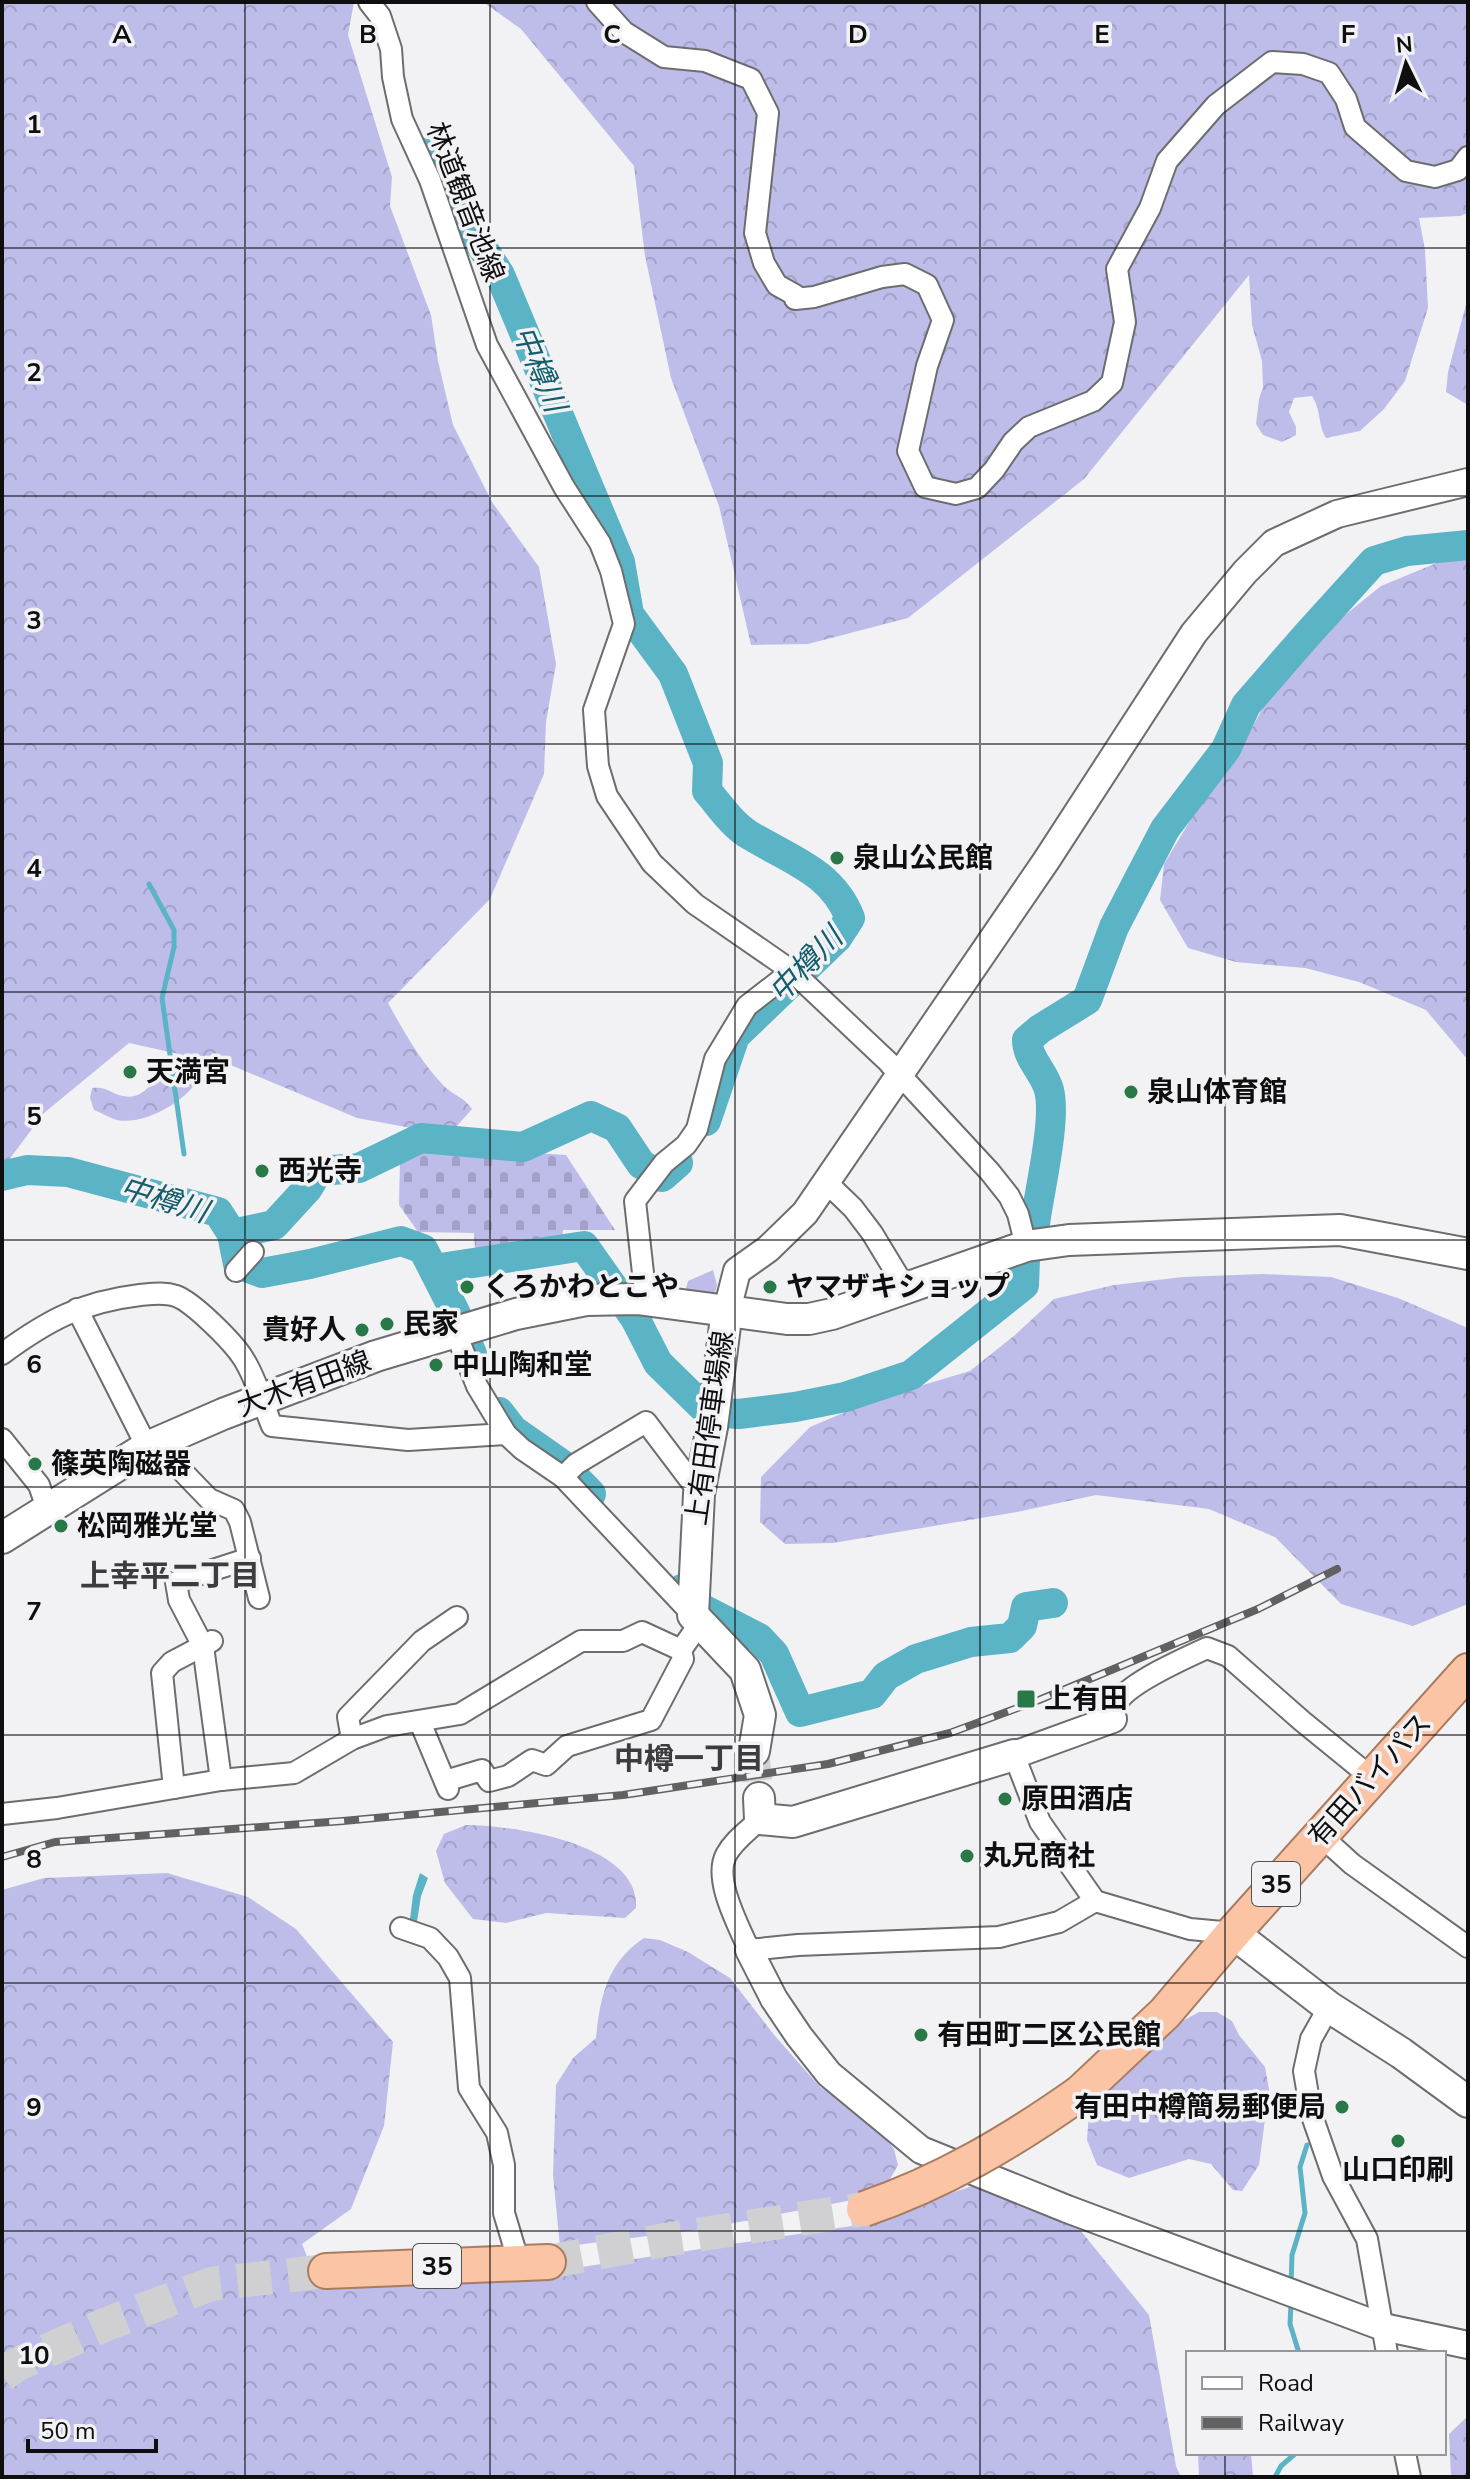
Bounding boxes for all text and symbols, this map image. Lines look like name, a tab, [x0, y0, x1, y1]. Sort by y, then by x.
text: A	[112, 17, 132, 52]
text: B	[359, 17, 377, 52]
text: C	[603, 17, 621, 52]
text: D	[848, 17, 868, 52]
text: E	[1094, 17, 1110, 52]
text: F	[1341, 17, 1355, 52]
north arrow	[1366, 24, 1446, 104]
text: N	[1395, 29, 1414, 61]
text: 1	[26, 107, 42, 142]
street label: 林道観音池線	[417, 117, 513, 287]
water label: 中樽川	[503, 320, 577, 421]
text: 2	[26, 355, 42, 390]
text: 3	[26, 603, 42, 638]
place label: 泉山公民館	[853, 839, 993, 877]
marker: 泉山公民館	[828, 849, 846, 867]
text: 4	[26, 851, 42, 886]
water label: 中樽川	[760, 916, 854, 1012]
place label: 天満宮	[146, 1053, 230, 1091]
marker: 天満宮	[121, 1063, 139, 1081]
place label: 泉山体育館	[1147, 1073, 1287, 1111]
marker: 泉山体育館	[1122, 1083, 1140, 1101]
text: 5	[26, 1099, 42, 1134]
place label: 西光寺	[278, 1152, 362, 1190]
marker: 西光寺	[253, 1162, 271, 1180]
water label: 中樽川	[115, 1167, 216, 1234]
place label: くろかわとこや	[483, 1268, 679, 1306]
place label: ヤマザキショップ	[786, 1268, 1010, 1306]
marker: くろかわとこや	[458, 1278, 476, 1296]
marker: ヤマザキショップ	[761, 1278, 779, 1296]
place label: 民家	[403, 1305, 459, 1343]
place label: 貴好人	[262, 1311, 346, 1349]
marker: 民家	[378, 1315, 396, 1333]
marker: 貴好人	[353, 1321, 371, 1339]
street label: 上有田停車場線	[678, 1328, 742, 1528]
street label: 大木有田線	[232, 1342, 376, 1426]
place label: 中山陶和堂	[452, 1346, 592, 1384]
text: 6	[26, 1347, 42, 1382]
marker: 中山陶和堂	[427, 1356, 445, 1374]
place label: 篠英陶磁器	[51, 1445, 191, 1483]
marker: 篠英陶磁器	[26, 1455, 44, 1473]
place label: 松岡雅光堂	[77, 1507, 217, 1545]
marker: 松岡雅光堂	[52, 1517, 70, 1535]
district label: 上幸平二丁目	[80, 1556, 260, 1597]
text: 7	[26, 1594, 42, 1629]
place label: 上有田	[1044, 1680, 1128, 1718]
marker: 上有田	[1015, 1688, 1037, 1710]
street label: 有田バイパス	[1300, 1705, 1440, 1855]
district label: 中樽一丁目	[614, 1739, 764, 1780]
place label: 原田酒店	[1021, 1780, 1133, 1818]
marker: 原田酒店	[996, 1790, 1014, 1808]
place label: 丸兄商社	[983, 1837, 1095, 1875]
text: 8	[26, 1842, 42, 1877]
marker: 丸兄商社	[958, 1847, 976, 1865]
road number: 35	[1252, 1862, 1300, 1906]
place label: 有田町二区公民館	[937, 2016, 1161, 2054]
marker: 有田町二区公民館	[912, 2026, 930, 2044]
place label: 有田中樽簡易郵便局	[1074, 2088, 1326, 2126]
text: 9	[26, 2090, 42, 2125]
marker: 有田中樽簡易郵便局	[1333, 2098, 1351, 2116]
marker: 山口印刷	[1389, 2132, 1407, 2150]
place label: 山口印刷	[1342, 2151, 1454, 2189]
road number: 35	[413, 2244, 461, 2288]
text: 10	[18, 2338, 50, 2373]
legend	[1186, 2351, 1446, 2455]
text: Road	[1258, 2367, 1314, 2399]
scale bar	[28, 2403, 156, 2453]
text: Railway	[1258, 2407, 1345, 2439]
text: 50 m	[40, 2415, 96, 2447]

